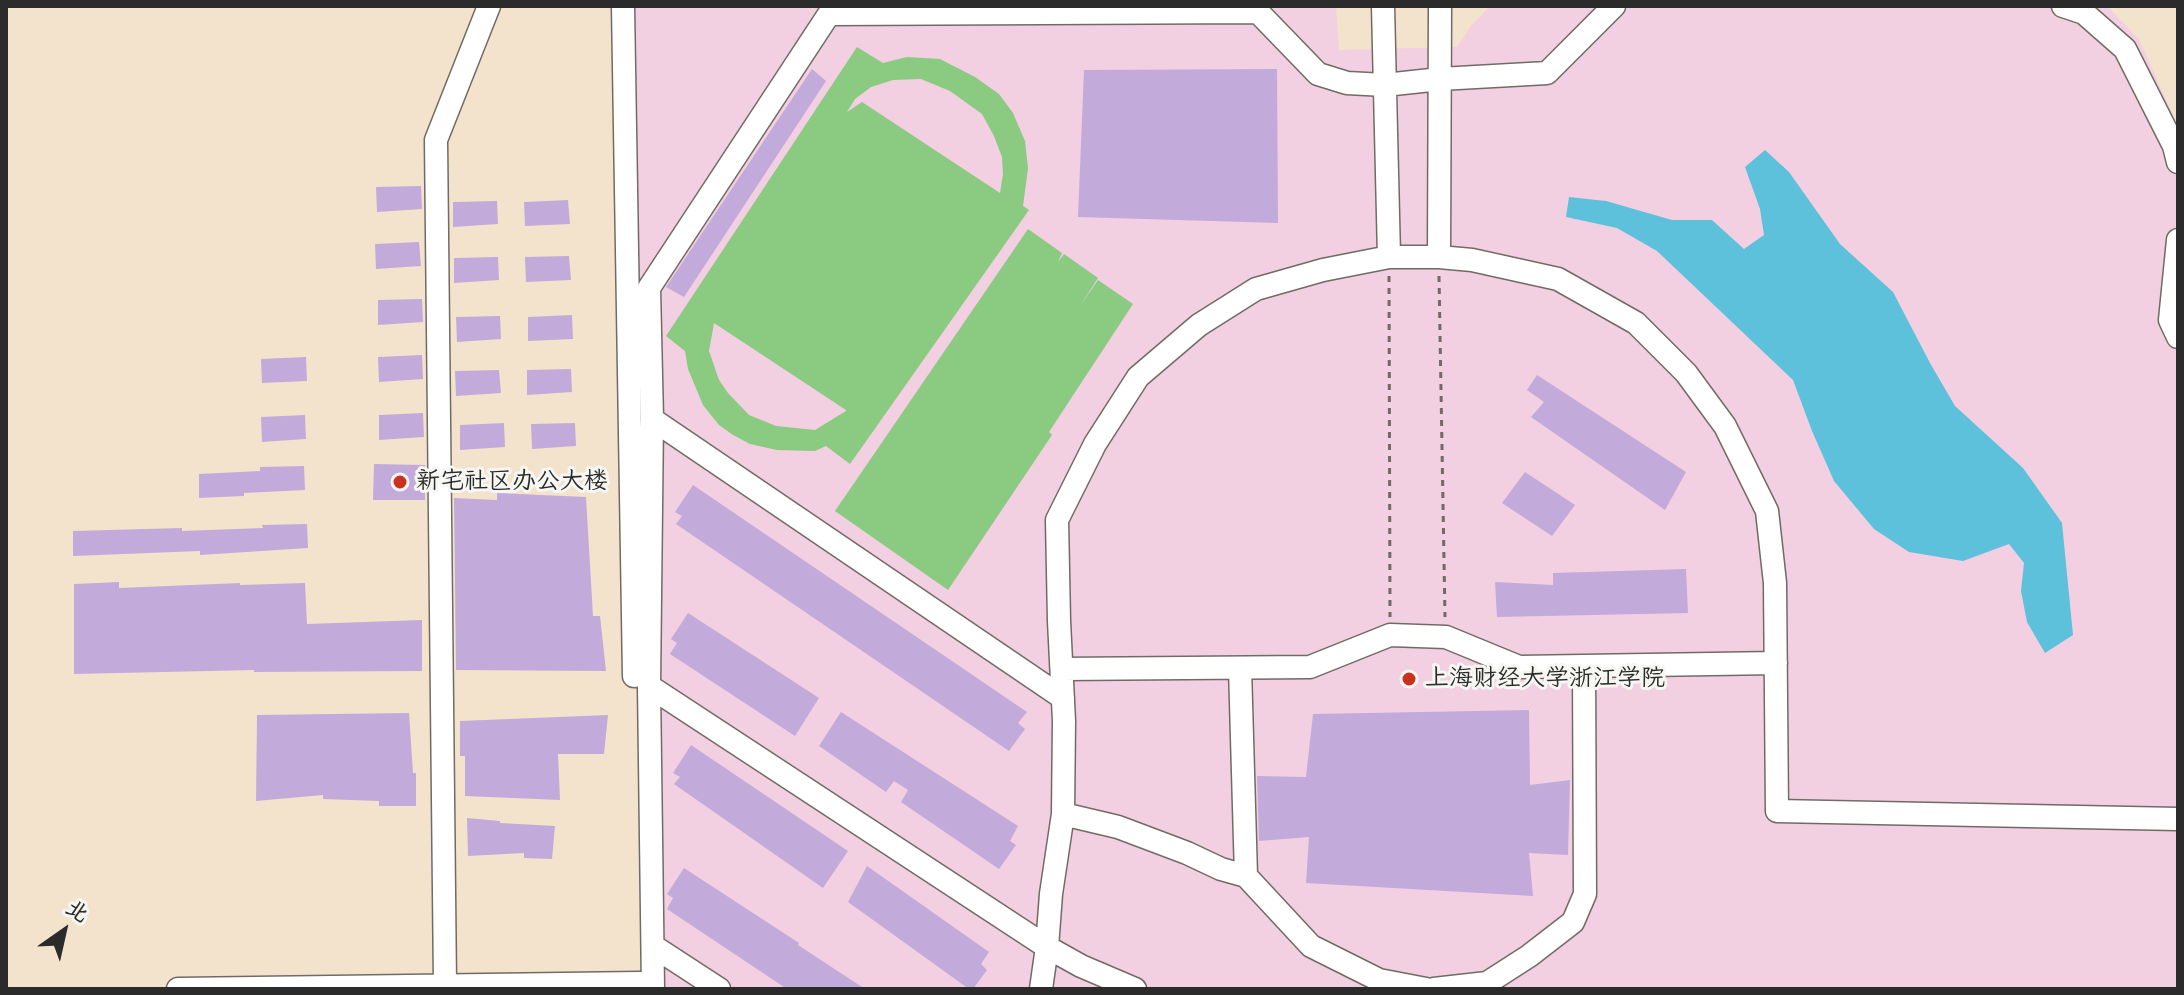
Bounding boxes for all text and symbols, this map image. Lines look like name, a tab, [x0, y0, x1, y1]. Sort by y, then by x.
place label: 新宅社区办公大楼	[416, 468, 608, 496]
marker: 新宅社区办公大楼	[391, 473, 409, 491]
place label: 上海财经大学浙江学院	[1425, 665, 1665, 693]
marker: 上海财经大学浙江学院	[1400, 670, 1418, 688]
text: 北	[58, 888, 98, 933]
north arrow	[24, 891, 104, 971]

